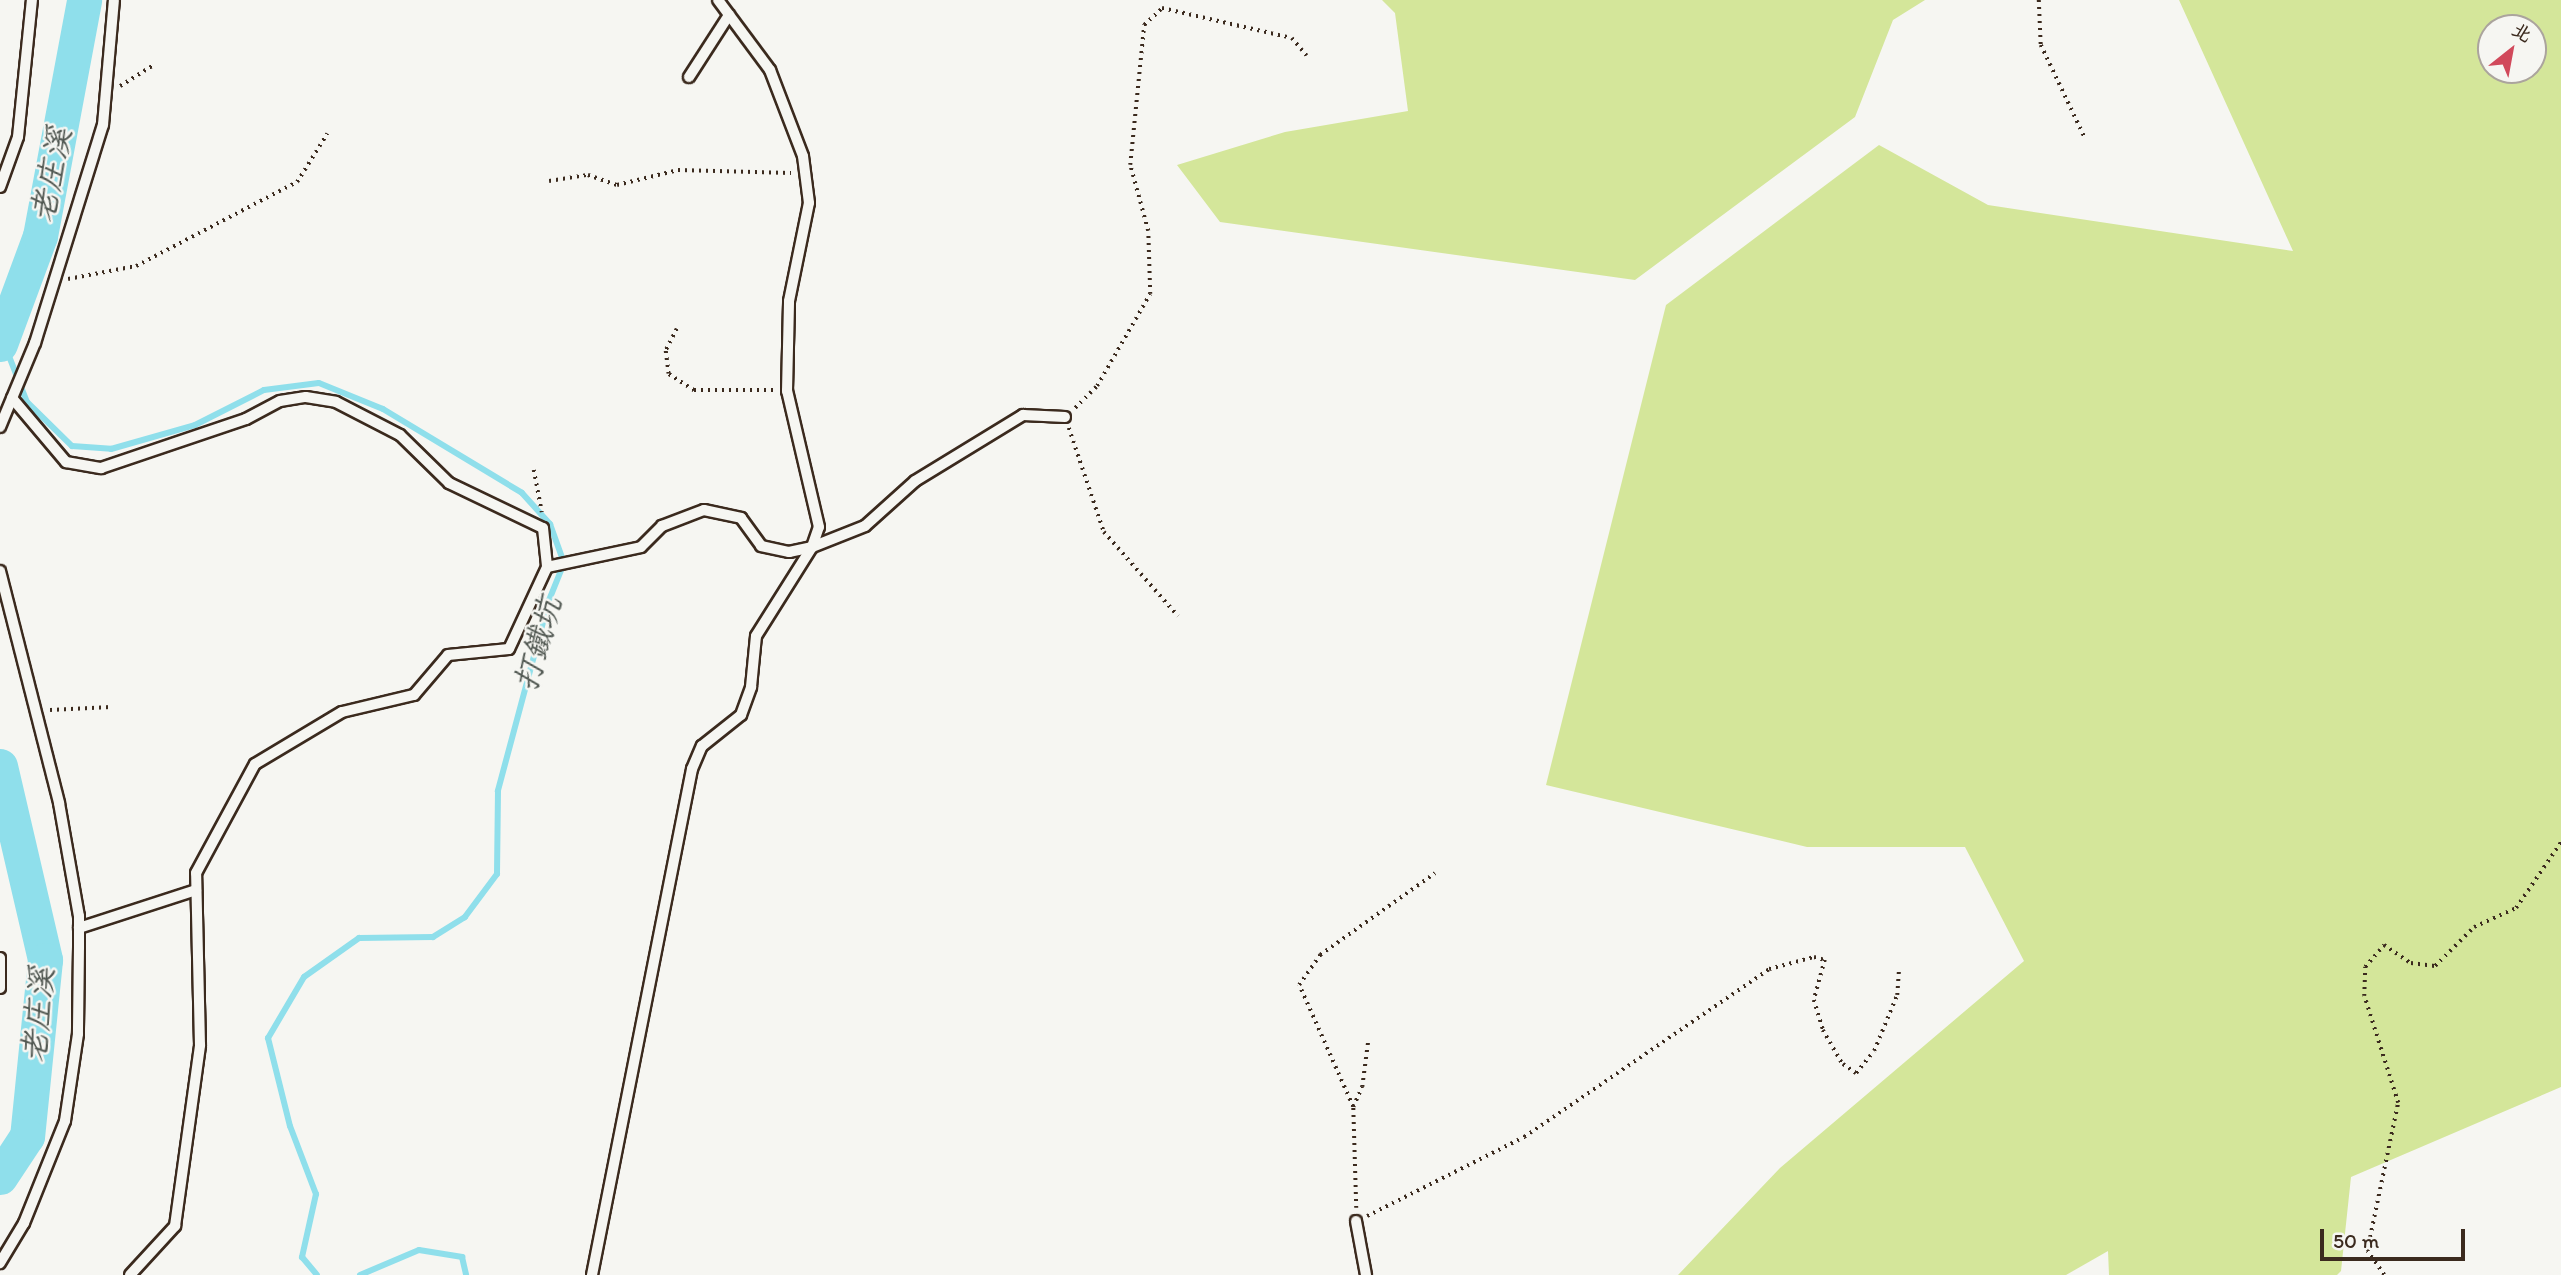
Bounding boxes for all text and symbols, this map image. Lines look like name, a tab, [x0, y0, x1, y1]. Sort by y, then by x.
north arrow	[2477, 14, 2547, 84]
text: 北	[2508, 18, 2536, 47]
water label: 老庄溪	[23, 124, 79, 226]
water label: 打鐵坑	[506, 593, 570, 695]
water label: 老庄溪	[15, 966, 61, 1064]
scale bar	[2323, 1216, 2468, 1260]
text: 50 m	[2333, 1228, 2379, 1253]

